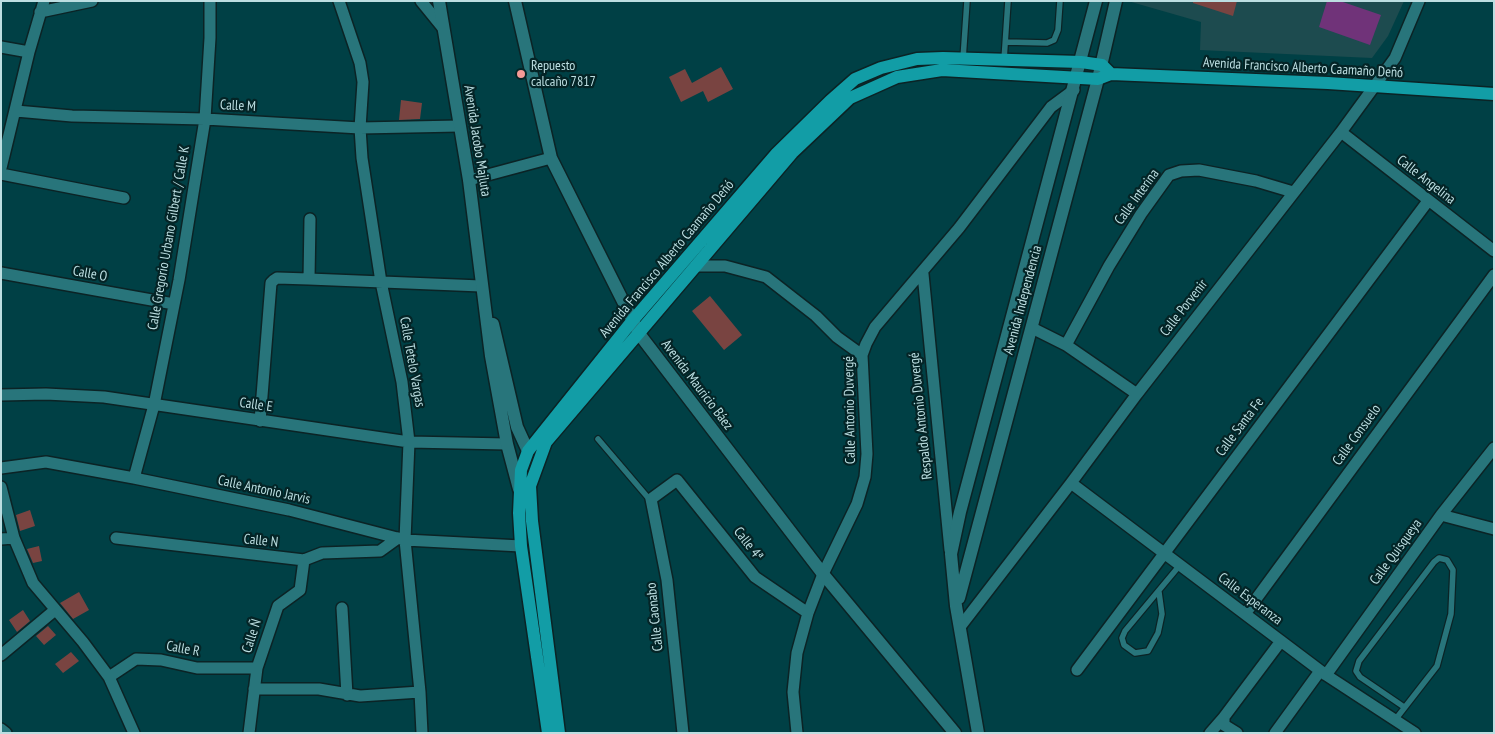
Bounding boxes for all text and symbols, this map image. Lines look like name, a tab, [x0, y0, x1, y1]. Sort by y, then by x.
street label: Avenida Francisco Alberto Caamaño Deñó	[1202, 54, 1404, 82]
place label: Repuesto calcaño 7817	[531, 58, 596, 90]
marker: Repuesto calcaño 7817	[515, 68, 527, 80]
street label: Avenida Jacobo Majluta	[460, 84, 494, 198]
street label: Calle M	[220, 97, 256, 115]
street label: Calle Gregorio Urbano Gilbert / Calle K	[145, 145, 193, 331]
street label: Calle Angelina	[1393, 152, 1459, 208]
street label: Calle Interina	[1111, 166, 1163, 228]
street label: Avenida Francisco Alberto Caamaño Deñó	[596, 177, 738, 341]
street label: Avenida Independencia	[1000, 244, 1046, 356]
street label: Calle O	[71, 263, 109, 285]
street label: Calle Porvenir	[1157, 276, 1211, 340]
street label: Calle Tetelo Vargas	[396, 316, 428, 408]
street label: Avenida Mauricio Báez	[658, 337, 736, 433]
street label: Respaldo Antonio Duvergé	[906, 352, 936, 480]
street label: Calle Antonio Duvergé	[841, 356, 859, 464]
street label: Calle E	[238, 394, 274, 416]
street label: Calle Santa Fe	[1213, 394, 1267, 460]
street label: Calle Consuelo	[1329, 401, 1385, 469]
street label: Calle Antonio Jarvis	[216, 472, 312, 508]
street label: Calle Quisqueya	[1367, 516, 1425, 588]
street label: Calle 4ª	[730, 524, 766, 564]
street label: Calle N	[243, 531, 279, 551]
street label: Calle Esperanza	[1215, 569, 1285, 629]
street label: Calle Caonabo	[643, 582, 667, 652]
street label: Calle Ñ	[239, 617, 265, 655]
street label: Calle R	[165, 638, 201, 660]

